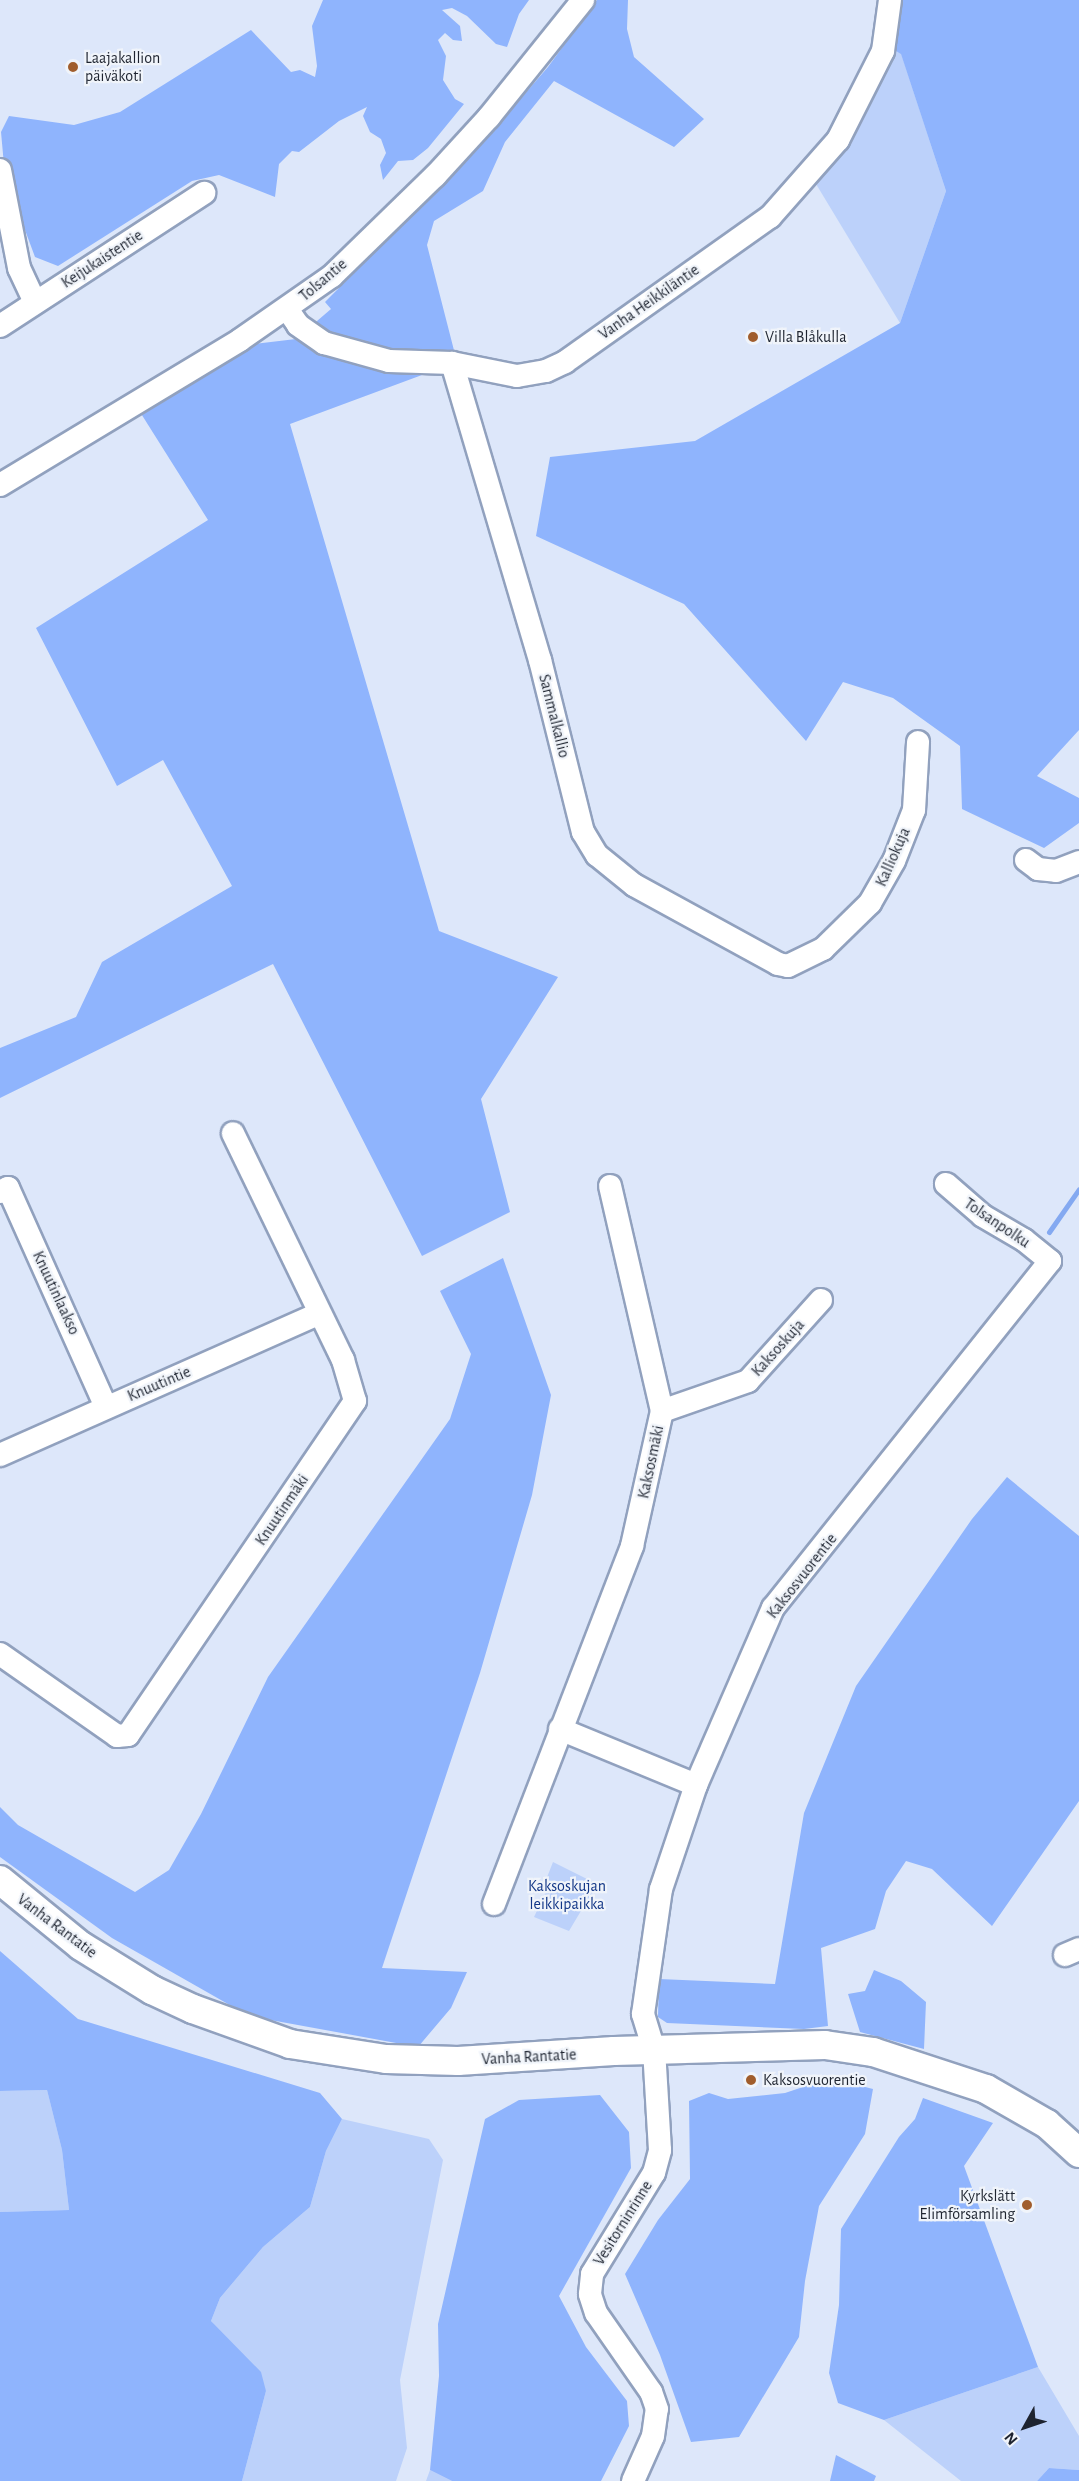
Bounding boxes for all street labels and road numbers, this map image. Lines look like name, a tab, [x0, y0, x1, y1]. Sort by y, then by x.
street label: Keijukaistentie	[58, 226, 146, 292]
street label: Tolsantie	[295, 255, 351, 305]
street label: Vanha Heikkiläntie	[595, 260, 703, 344]
street label: Sammalkallio	[534, 672, 574, 760]
street label: Kalliokuja	[871, 824, 915, 890]
street label: Tolsanpolku	[960, 1194, 1034, 1252]
street label: Knuutinlaakso	[28, 1248, 84, 1338]
street label: Kaksoskuja	[747, 1316, 809, 1380]
street label: Knuutintie	[125, 1362, 193, 1406]
street label: Kaksosmäki	[634, 1424, 668, 1500]
street label: Knuutinmäki	[251, 1471, 313, 1549]
street label: Kaksosvuorentie	[763, 1530, 841, 1622]
street label: Vanha Rantatie	[13, 1890, 101, 1962]
street label: Vanha Rantatie	[481, 2045, 577, 2069]
street label: Vesitorninrinne	[589, 2177, 657, 2269]

